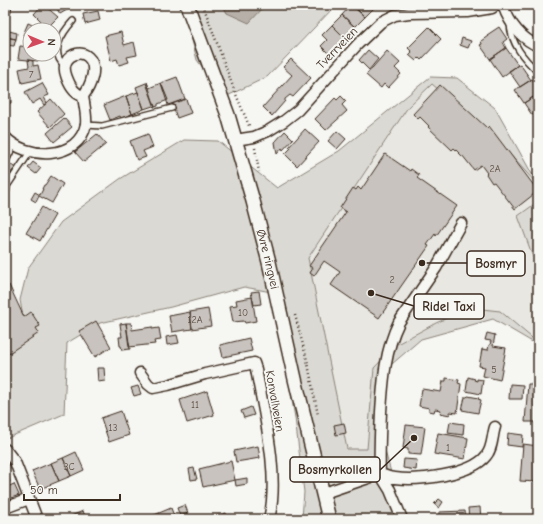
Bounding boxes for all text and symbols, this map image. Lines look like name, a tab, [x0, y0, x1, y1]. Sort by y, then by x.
north arrow	[22, 22, 62, 62]
street label: Tverrveien	[314, 24, 360, 72]
text: N	[45, 39, 58, 46]
house number: 7	[29, 69, 34, 81]
house number: 2A	[489, 163, 501, 175]
street label: Øvre ringvei	[254, 228, 282, 290]
callout: Bosmyr	[467, 251, 525, 276]
text: Bosmyr	[475, 256, 518, 271]
house number: 2	[389, 274, 395, 286]
callout: Ridel Taxi	[414, 294, 484, 319]
text: Ridel Taxi	[422, 299, 476, 314]
house number: 10	[238, 307, 248, 319]
house number: 12A	[188, 314, 203, 326]
house number: 5	[491, 364, 497, 376]
street label: Konvallveien	[263, 369, 287, 433]
house number: 11	[191, 399, 199, 411]
house number: 13	[108, 422, 118, 434]
house number: 1	[446, 442, 450, 454]
callout: Bosmyrkollen	[290, 457, 380, 482]
house number: 3C	[63, 461, 75, 473]
text: Bosmyrkollen	[298, 462, 372, 477]
scale bar	[24, 476, 120, 502]
text: 50 m	[30, 483, 58, 497]

